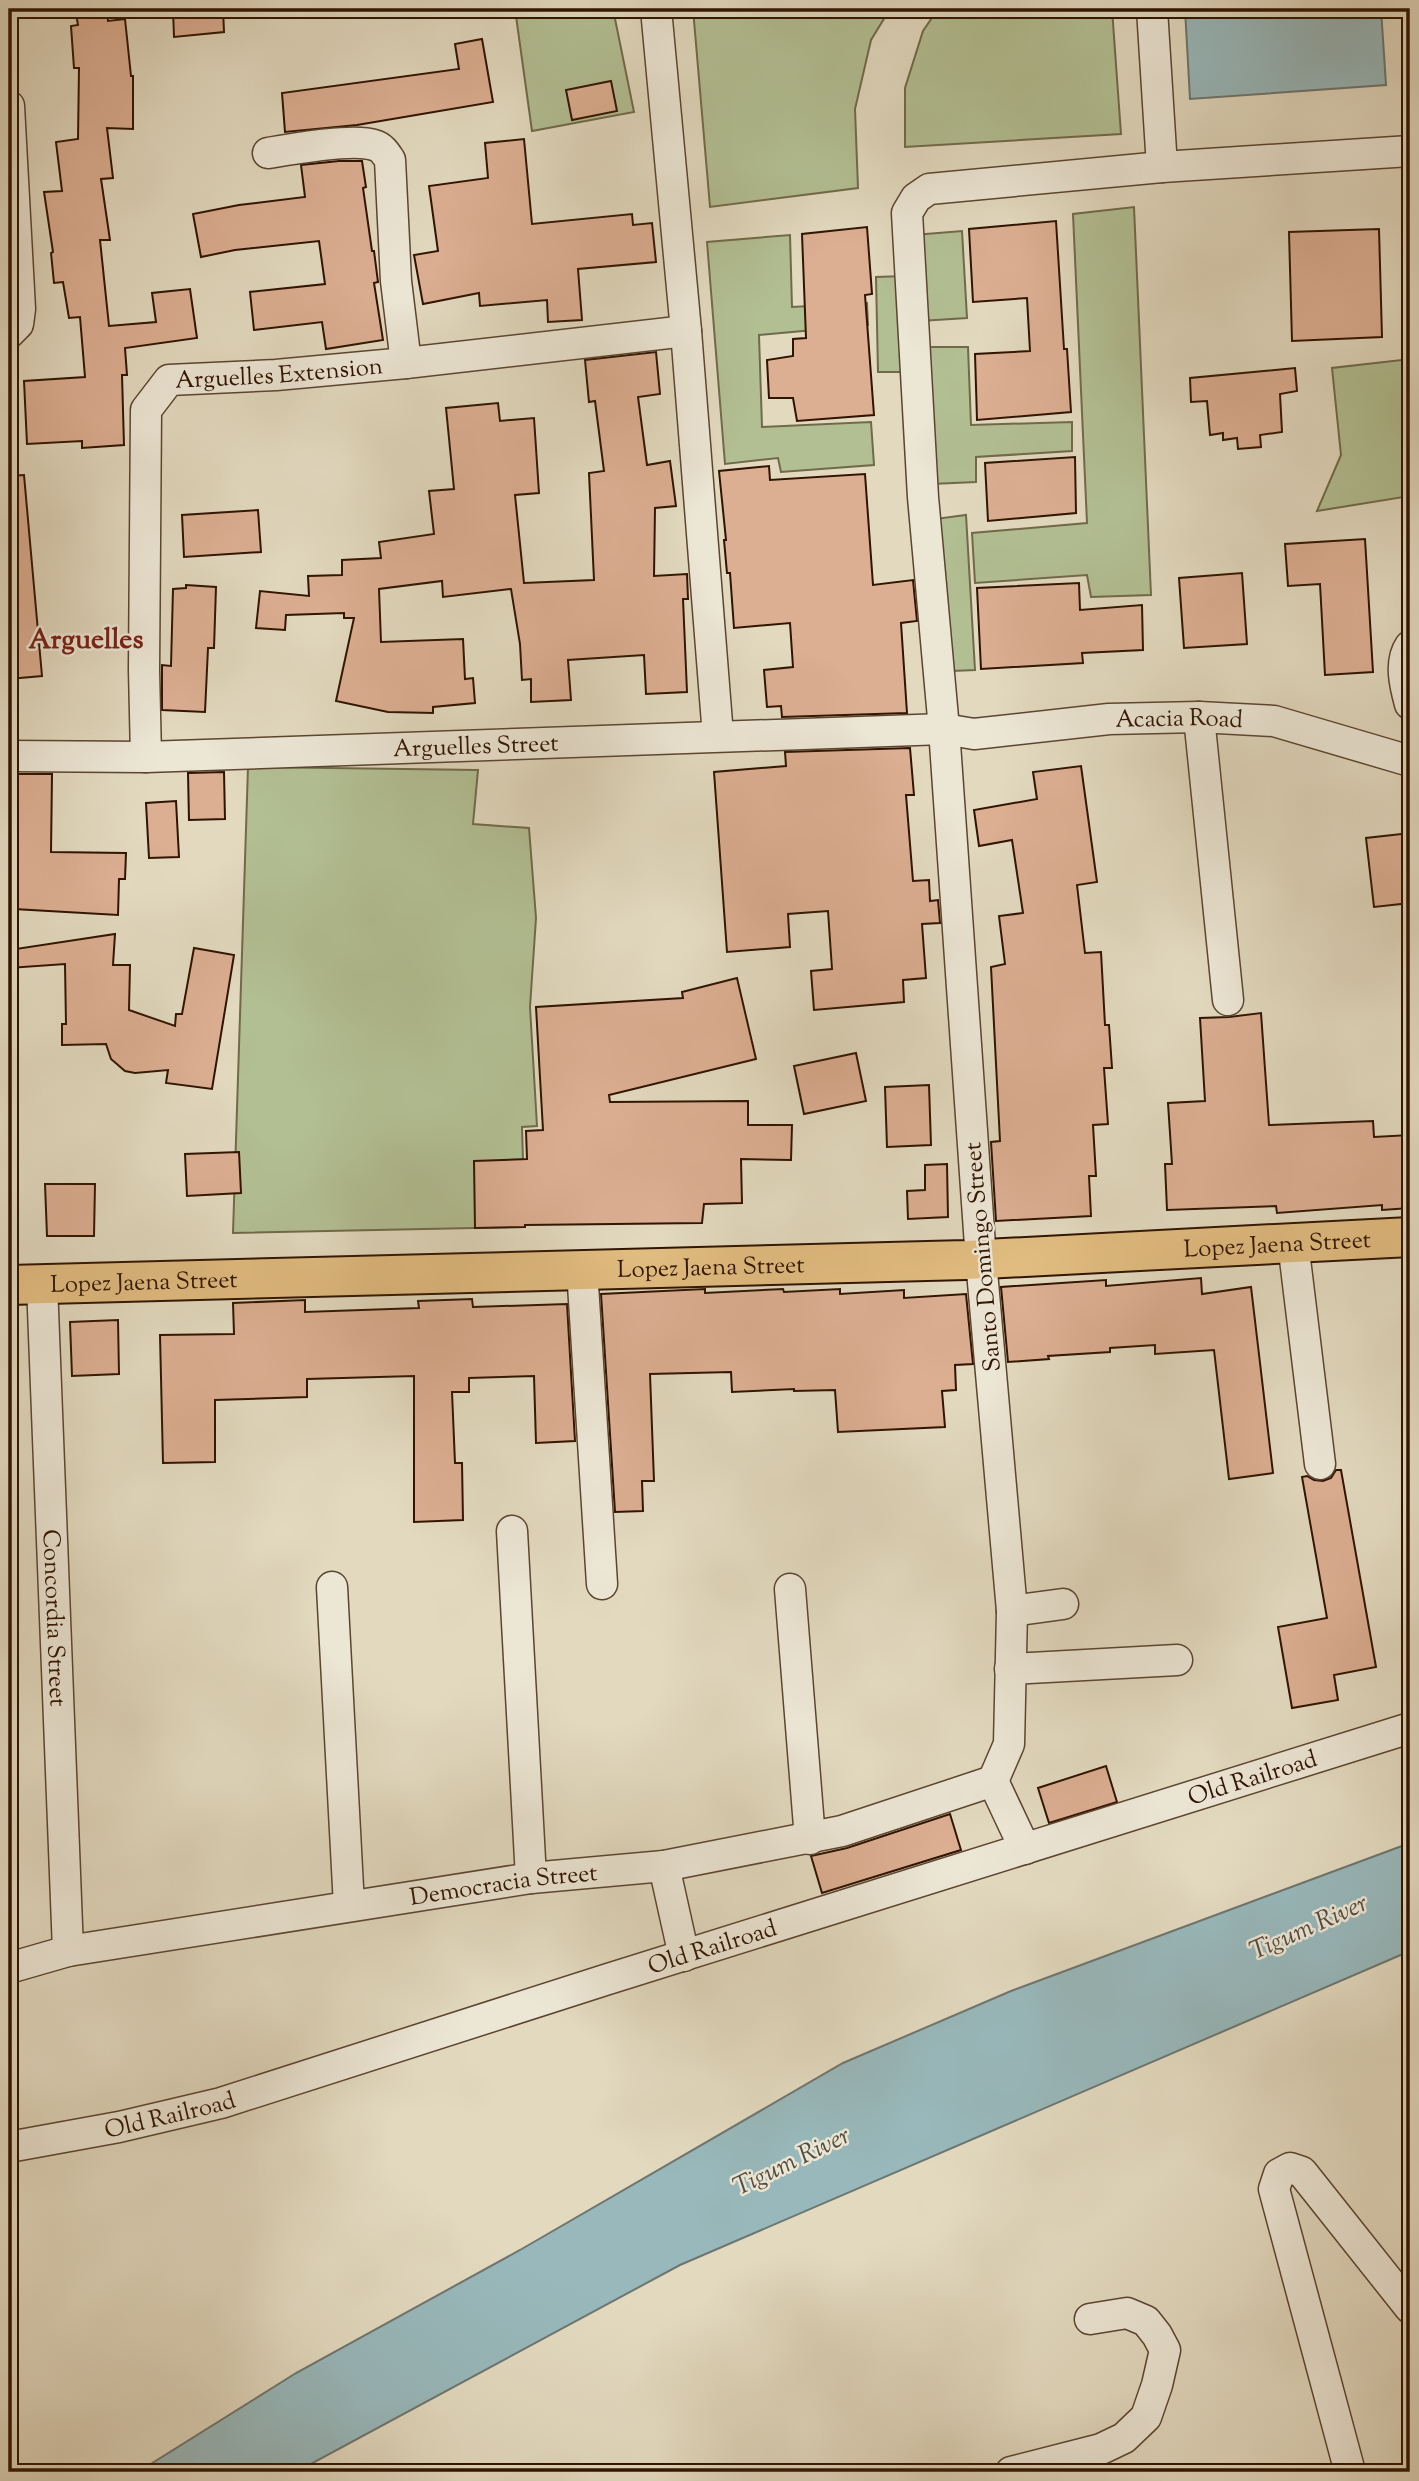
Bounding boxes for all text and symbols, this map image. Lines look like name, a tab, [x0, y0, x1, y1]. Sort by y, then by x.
street label: Arguelles Extension	[174, 350, 384, 399]
district label: Arguelles	[29, 621, 143, 661]
street label: Acacia Road	[1115, 702, 1244, 738]
street label: Arguelles Street	[393, 728, 559, 767]
street label: Santo Domingo Street	[957, 1141, 1011, 1373]
street label: Lopez Jaena Street	[1183, 1224, 1372, 1268]
street label: Lopez Jaena Street	[617, 1249, 805, 1288]
street label: Lopez Jaena Street	[50, 1264, 238, 1303]
street label: Concordia Street	[33, 1529, 73, 1707]
street label: Old Railroad	[1184, 1743, 1322, 1815]
street label: Democracia Street	[407, 1857, 599, 1916]
water label: Tigum River	[1244, 1886, 1374, 1971]
street label: Old Railroad	[644, 1912, 782, 1985]
street label: Old Railroad	[102, 2084, 241, 2148]
water label: Tigum River	[727, 2118, 857, 2206]

